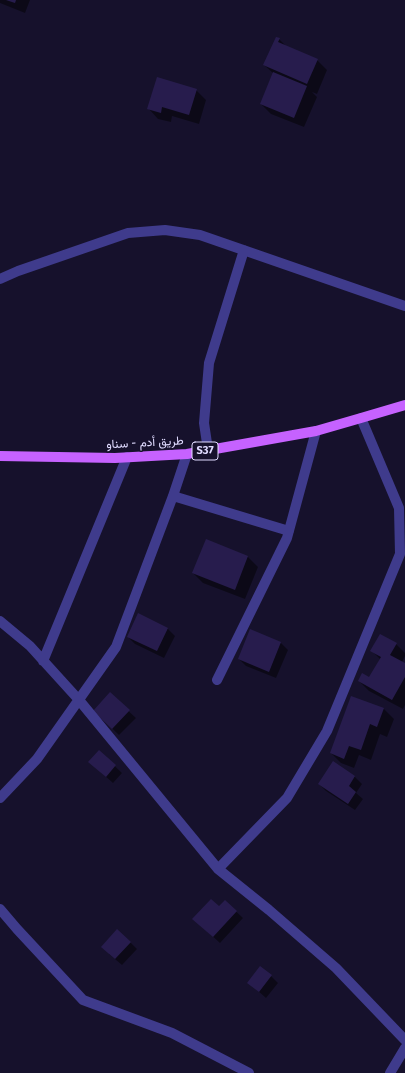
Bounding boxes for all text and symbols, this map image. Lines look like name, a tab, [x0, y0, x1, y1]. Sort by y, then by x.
street label: طريق أدم - سناو	[106, 434, 184, 452]
road number: S37	[192, 442, 218, 460]

